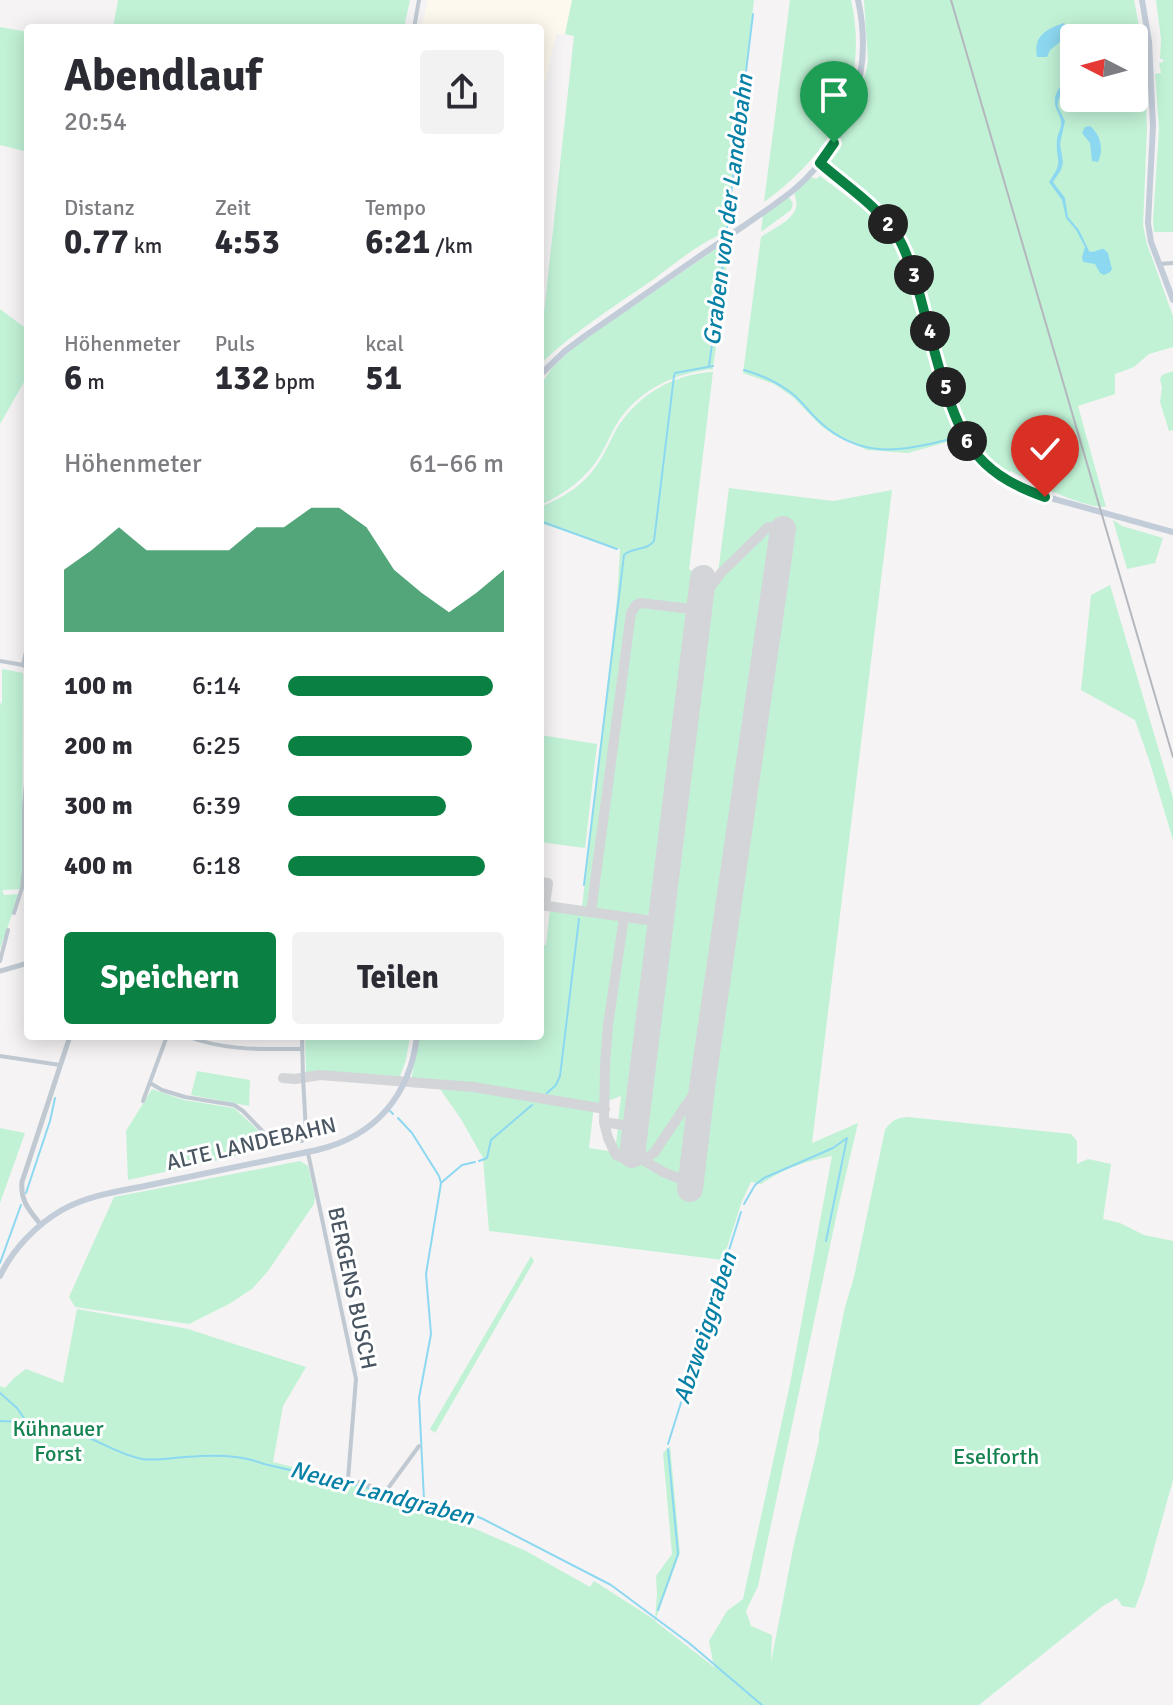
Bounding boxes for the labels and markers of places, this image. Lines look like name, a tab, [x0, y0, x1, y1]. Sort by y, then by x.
pin	[800, 61, 868, 143]
pin: 2	[868, 204, 908, 244]
pin: 3	[894, 255, 934, 295]
pin: 4	[910, 311, 950, 351]
pin: 5	[926, 367, 966, 407]
pin	[1011, 415, 1079, 497]
pin: 6	[947, 421, 987, 461]

